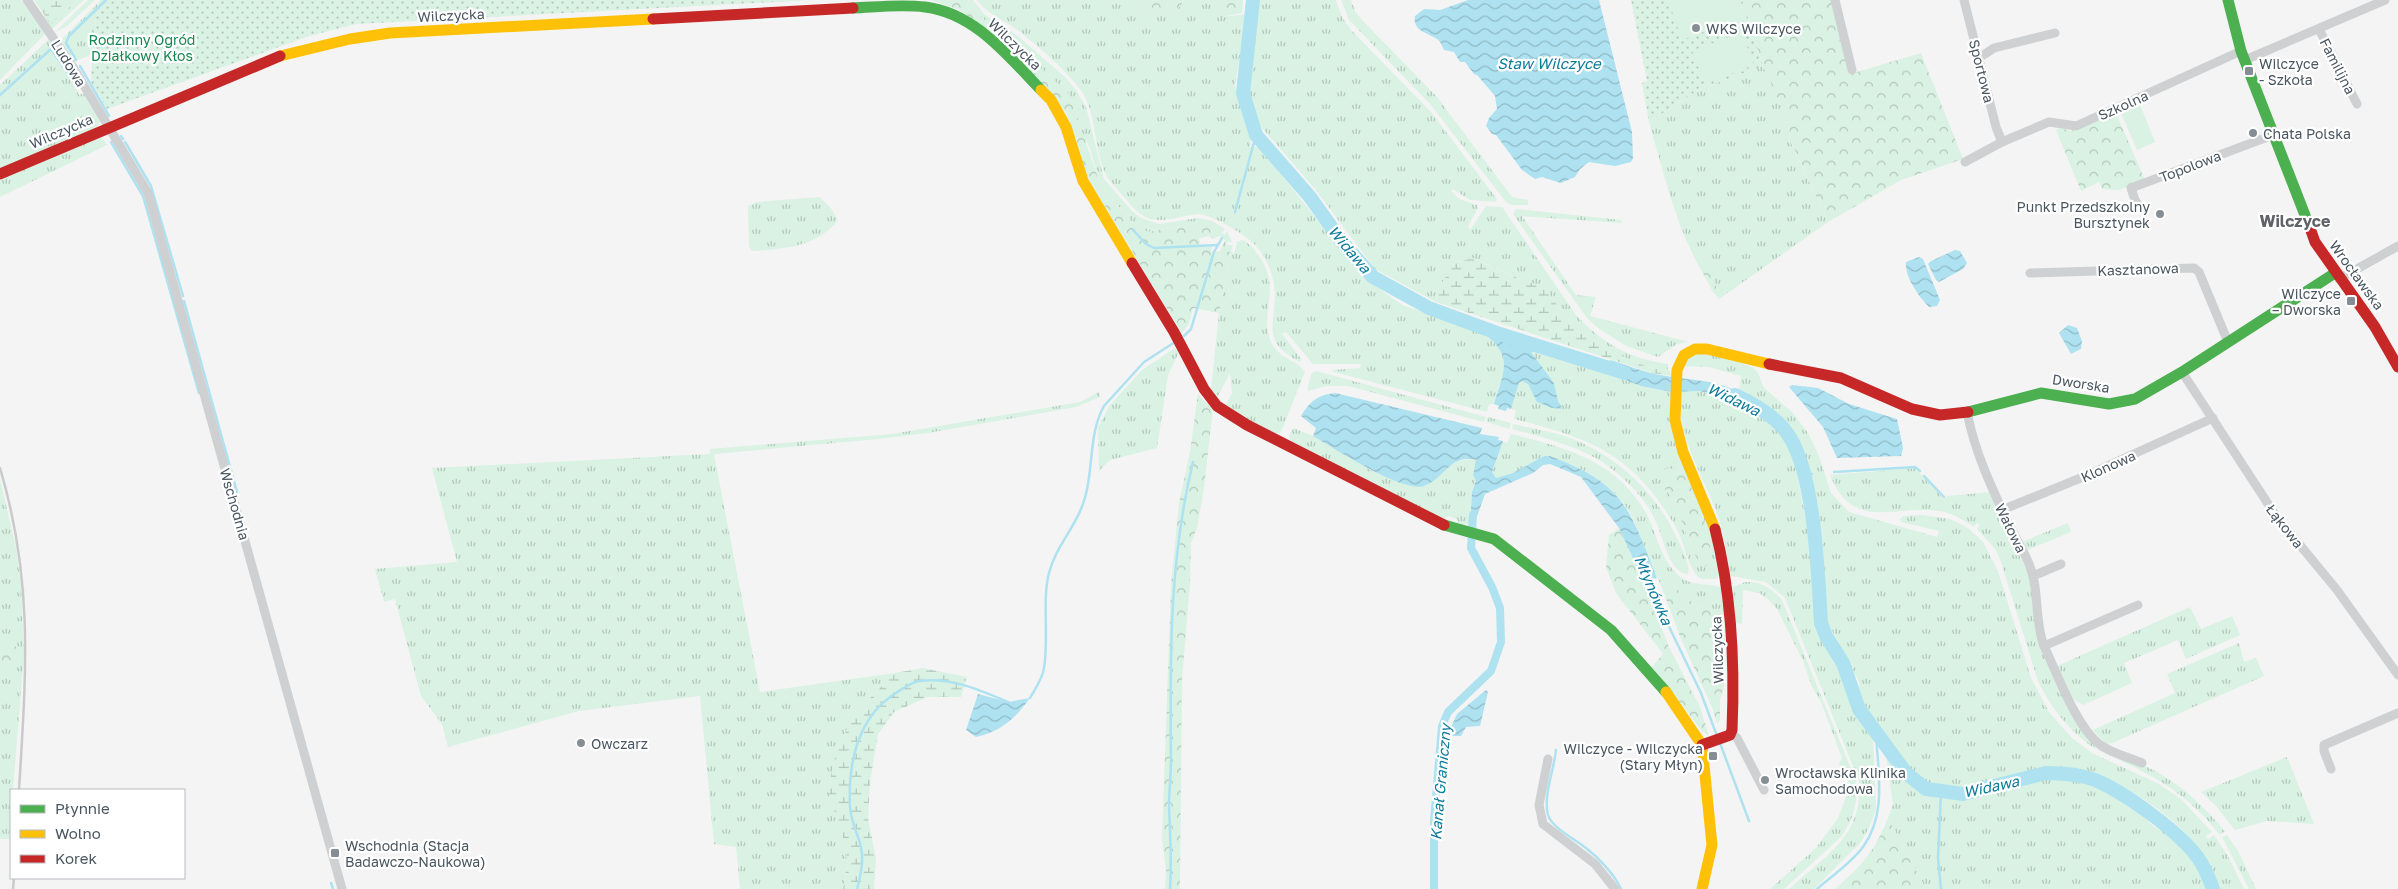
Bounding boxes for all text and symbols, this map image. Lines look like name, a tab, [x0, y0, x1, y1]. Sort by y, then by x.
street label: Wilczycka	[417, 5, 485, 25]
street label: Wilczycka	[985, 15, 1045, 73]
place label: WKS Wilczyce	[1706, 20, 1801, 37]
marker: WKS Wilczyce	[1690, 22, 1702, 34]
park label: Rodzinny Ogród Działkowy Kłos	[89, 31, 195, 64]
street label: Familijna	[2317, 35, 2359, 97]
street label: Ludowa	[48, 36, 90, 90]
street label: Sportowa	[1966, 38, 1998, 104]
water label: Staw Wilczyce	[1497, 54, 1602, 73]
place label: Wilczyce - Szkoła	[2259, 55, 2319, 88]
marker: Wilczyce - Szkoła	[2243, 65, 2255, 77]
street label: Szkolna	[2095, 86, 2151, 124]
street label: Wilczycka	[27, 110, 95, 152]
place label: Chata Polska	[2263, 125, 2351, 142]
marker: Chata Polska	[2247, 127, 2259, 139]
street label: Topolowa	[2157, 147, 2223, 185]
place label: Punkt Przedszkolny Bursztynek	[2017, 198, 2150, 231]
marker: Punkt Przedszkolny Bursztynek	[2154, 208, 2166, 220]
district label: Wilczyce	[2259, 211, 2331, 231]
water label: Widawa	[1325, 222, 1375, 277]
street label: Wrocławska	[2326, 237, 2388, 313]
street label: Kasztanowa	[2097, 259, 2179, 279]
place label: Wilczyce – Dworska	[2272, 285, 2341, 318]
marker: Wilczyce – Dworska	[2345, 295, 2357, 307]
street label: Dworska	[2051, 370, 2111, 396]
water label: Widawa	[1705, 379, 1764, 420]
street label: Klonowa	[2078, 446, 2138, 486]
street label: Wschodnia	[217, 466, 253, 542]
street label: Wałowa	[1992, 501, 2030, 555]
street label: Łąkowa	[2263, 501, 2307, 551]
water label: Młynówka	[1630, 553, 1677, 628]
street label: Wilczycka	[1707, 616, 1727, 684]
water label: Kanał Graniczny	[1426, 721, 1455, 841]
place label: Owczarz	[591, 735, 648, 752]
marker: Owczarz	[575, 737, 587, 749]
place label: Wilczyce - Wilczycka (Stary Młyn)	[1564, 740, 1703, 773]
marker: Wilczyce - Wilczycka (Stary Młyn)	[1707, 750, 1719, 762]
place label: Wrocławska Klinika Samochodowa	[1775, 764, 1906, 797]
water label: Widawa	[1962, 771, 2021, 801]
marker: Wrocławska Klinika Samochodowa	[1759, 774, 1771, 786]
legend	[10, 789, 185, 879]
text: Płynnie	[55, 799, 110, 817]
text: Wolno	[55, 824, 101, 842]
place label: Wschodnia (Stacja Badawczo-Naukowa)	[345, 837, 486, 870]
marker: Wschodnia (Stacja Badawczo-Naukowa)	[329, 847, 341, 859]
text: Korek	[55, 849, 97, 867]

